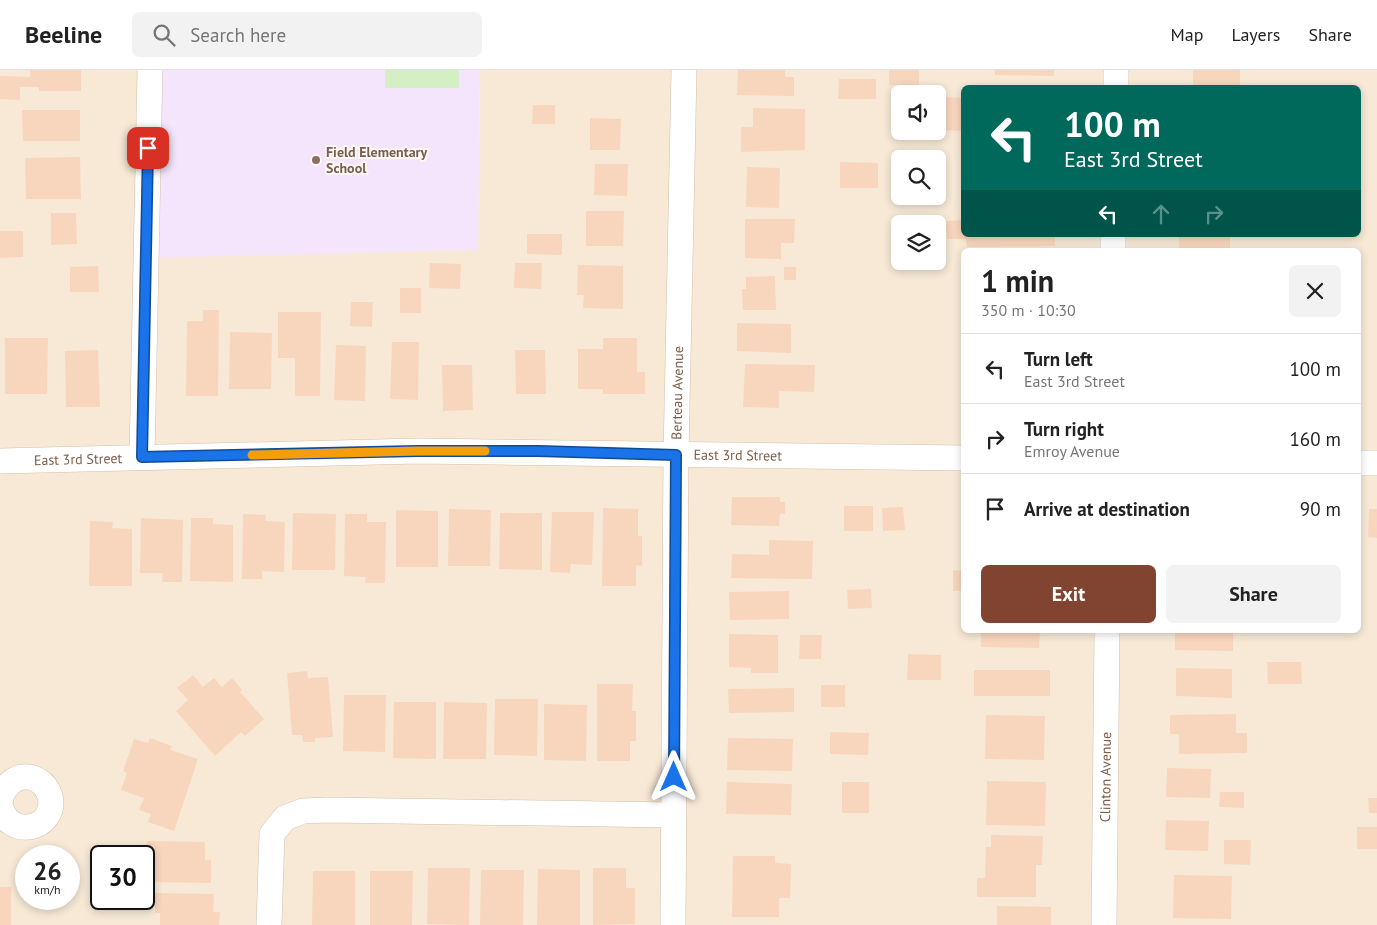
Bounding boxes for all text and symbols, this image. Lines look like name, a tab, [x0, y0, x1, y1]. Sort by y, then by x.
search box	[132, 12, 482, 57]
text: Beeline	[25, 19, 102, 50]
icon: search	[150, 21, 178, 49]
text: Search here	[190, 23, 286, 47]
text: Map	[1171, 23, 1203, 46]
text: Layers	[1231, 23, 1280, 46]
text: Share	[1308, 23, 1352, 46]
map controls	[891, 85, 946, 270]
button: sound	[891, 85, 946, 140]
text: 100 m	[1064, 101, 1161, 147]
icon: left	[981, 105, 1046, 170]
pin	[127, 127, 169, 169]
icon: arrive	[134, 134, 162, 162]
place label: Field Elementary School	[326, 143, 427, 177]
text: East 3rd Street	[1064, 145, 1203, 173]
button: search	[891, 150, 946, 205]
marker: Field Elementary School	[310, 154, 322, 166]
icon: left	[1094, 200, 1122, 228]
icon: ahead	[1147, 200, 1175, 228]
icon: right	[1200, 200, 1228, 228]
button: layers	[891, 215, 946, 270]
text: 1 min	[981, 261, 1054, 300]
button: close	[1289, 265, 1341, 317]
text: 350 m · 10:30	[981, 300, 1076, 320]
street label: Berteau Avenue	[667, 346, 687, 440]
text: Turn left	[1024, 347, 1093, 371]
icon: left	[981, 355, 1009, 383]
text: 100 m	[1289, 357, 1341, 381]
text: East 3rd Street	[1024, 371, 1125, 391]
text: Turn right	[1024, 417, 1104, 441]
icon: right	[981, 425, 1009, 453]
text: 160 m	[1289, 427, 1341, 451]
text: Emroy Avenue	[1024, 441, 1120, 461]
street label: East 3rd Street	[694, 446, 782, 465]
street label: East 3rd Street	[34, 449, 123, 469]
icon: arrive	[981, 495, 1009, 523]
text: Arrive at destination	[1024, 497, 1190, 521]
text: 90 m	[1300, 497, 1341, 521]
button: Exit	[981, 565, 1156, 623]
button: Share	[1166, 565, 1341, 623]
street label: Clinton Avenue	[1096, 732, 1115, 822]
position arrow	[647, 750, 699, 802]
speed limit sign: 30	[90, 845, 155, 910]
text: 26	[33, 855, 62, 887]
text: km/h	[34, 882, 61, 897]

